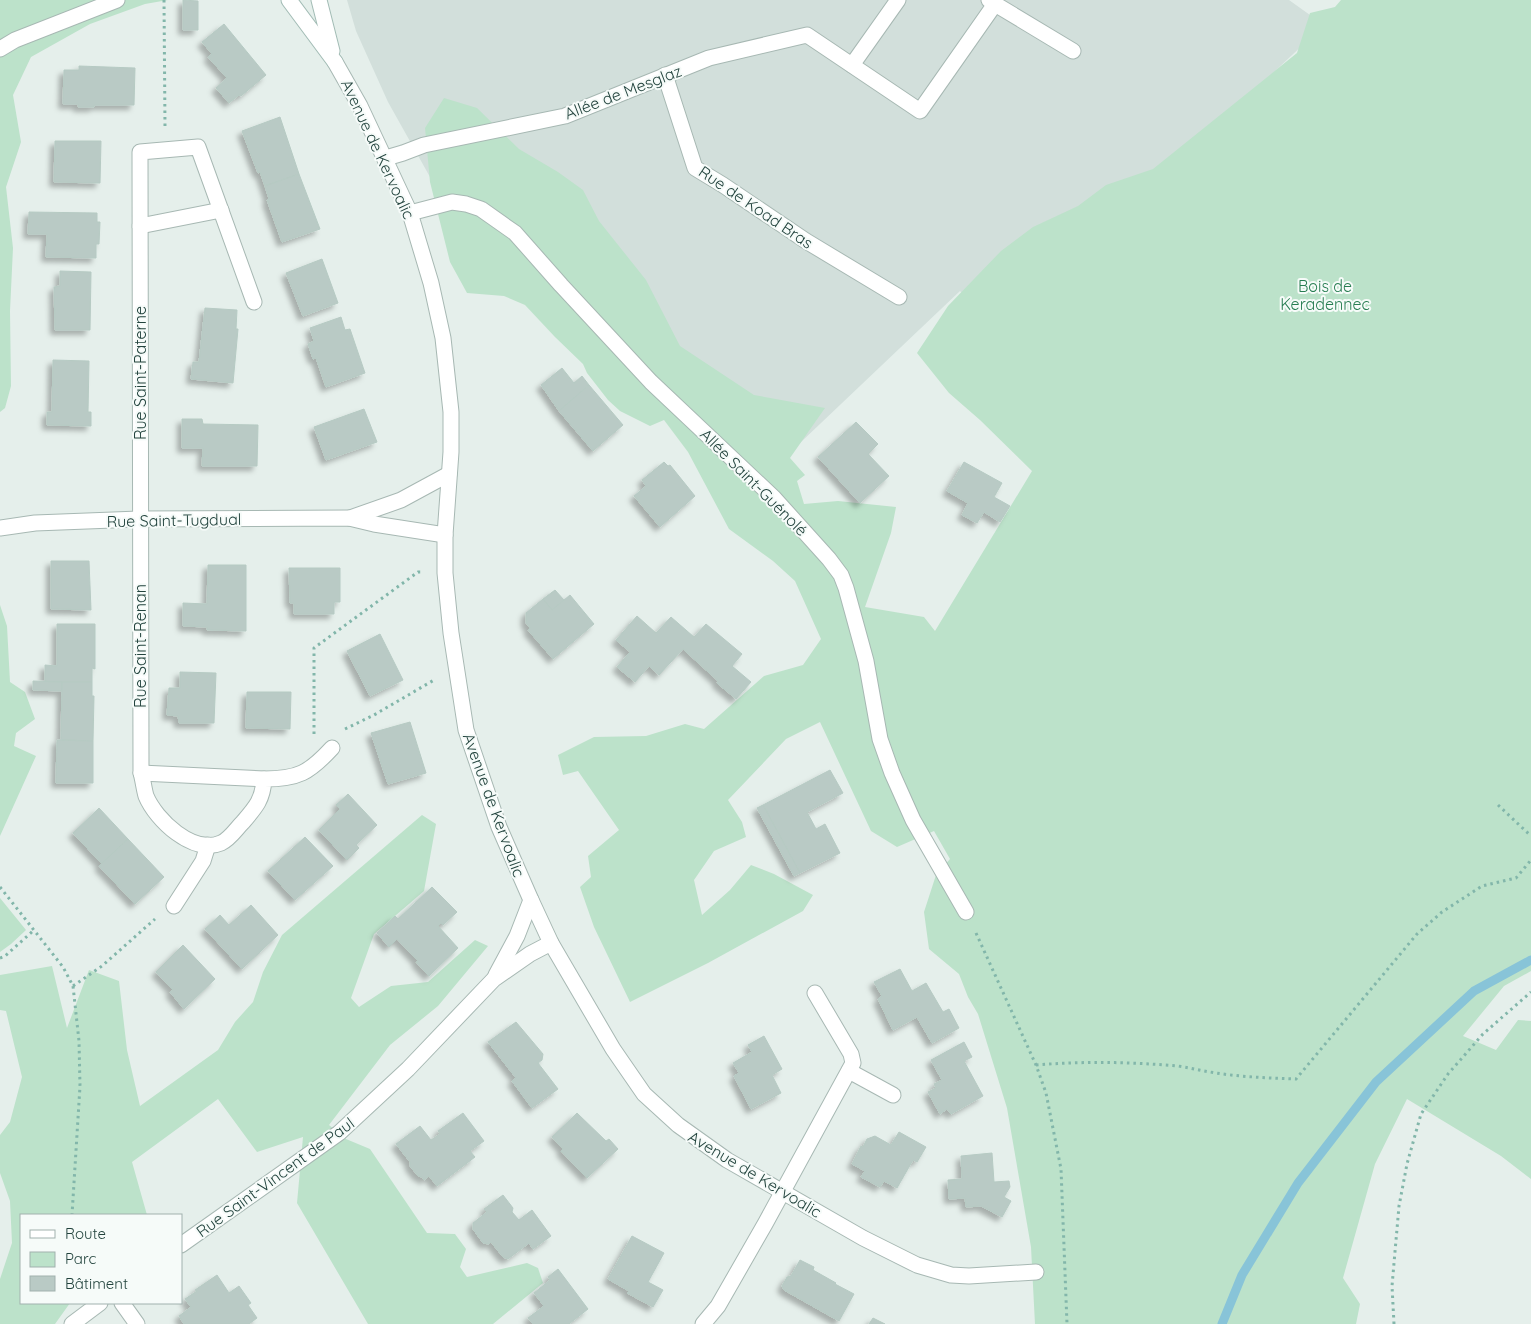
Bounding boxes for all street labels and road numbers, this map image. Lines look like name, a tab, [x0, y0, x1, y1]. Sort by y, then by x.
street label: Allée de Mesglaz	[562, 60, 684, 124]
street label: Avenue de Kervoalic	[337, 76, 419, 222]
street label: Rue de Koad Bras	[695, 161, 817, 253]
street label: Rue Saint-Paterne	[130, 306, 150, 440]
street label: Allée Saint-Guénolé	[696, 424, 812, 540]
street label: Rue Saint-Tugdual	[106, 509, 242, 531]
street label: Rue Saint-Renan	[130, 584, 150, 708]
street label: Avenue de Kervoalic	[459, 730, 529, 880]
street label: Rue Saint-Vincent de Paul	[192, 1113, 358, 1241]
street label: Avenue de Kervoalic	[685, 1126, 825, 1222]

